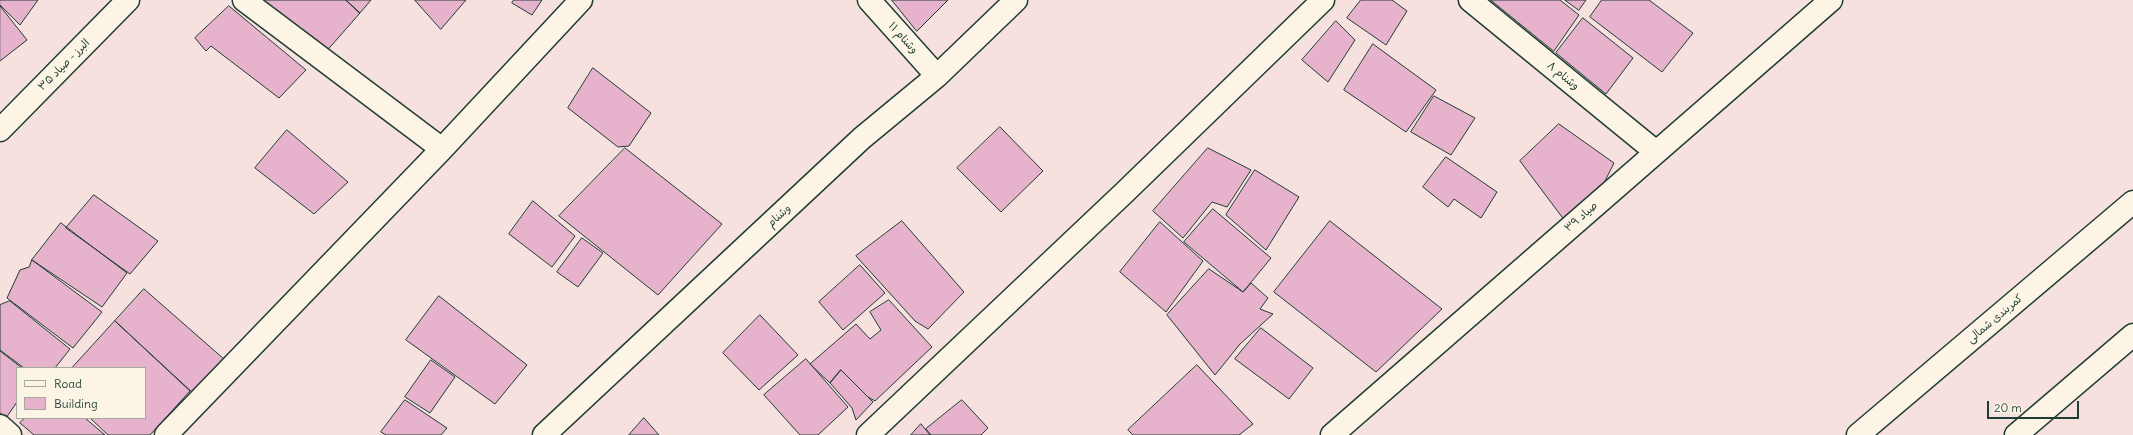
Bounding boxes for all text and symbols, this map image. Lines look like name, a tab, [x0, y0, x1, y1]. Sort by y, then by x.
street label: وشنام ۱۱	[885, 19, 921, 57]
street label: البرز - صیاد ۳۵	[35, 36, 93, 94]
street label: وشنام ۸	[1544, 59, 1582, 93]
street label: صیاد ۳۹	[1562, 199, 1600, 235]
street label: وشنام	[764, 202, 794, 230]
street label: کمربندی شمالی	[1965, 292, 2025, 346]
legend	[16, 367, 146, 419]
text: Road	[54, 376, 82, 391]
scale bar	[1989, 393, 2081, 419]
text: Building	[54, 396, 98, 411]
text: 20 m	[1994, 400, 2022, 415]

